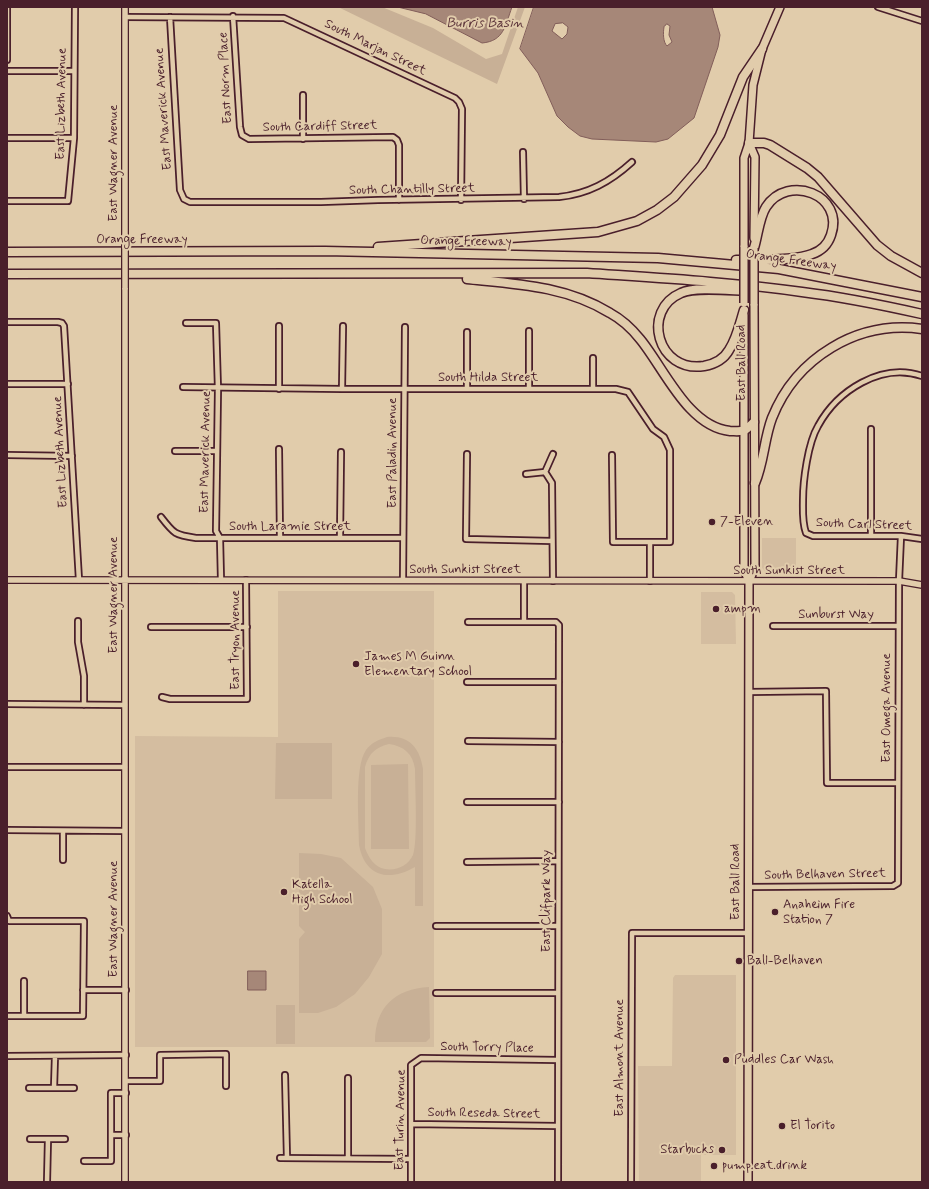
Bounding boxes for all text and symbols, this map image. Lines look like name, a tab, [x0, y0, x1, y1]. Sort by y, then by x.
water label: Burris Basin	[446, 16, 524, 32]
street label: South Marjan Street	[322, 17, 428, 79]
street label: East Norm Place	[216, 32, 236, 124]
street label: East Maverick Avenue	[152, 47, 176, 171]
street label: East Lizbeth Avenue	[53, 48, 71, 160]
street label: East Wagner Avenue	[106, 105, 122, 221]
street label: South Cardiff Street	[263, 118, 377, 136]
street label: South Chantilly Street	[349, 181, 475, 199]
street label: Orange Freeway	[96, 232, 188, 248]
street label: Orange Freeway	[420, 233, 512, 251]
street label: Orange Freeway	[745, 247, 837, 275]
street label: East Ball Road	[734, 325, 750, 401]
street label: South Hilda Street	[438, 370, 538, 386]
street label: East Maverick Avenue	[197, 391, 215, 513]
street label: East Lizbeth Avenue	[50, 396, 72, 508]
street label: East Paladin Avenue	[385, 398, 401, 508]
place label: 7-Eleven	[720, 514, 773, 530]
street label: South Carl Street	[816, 516, 912, 534]
marker: 7-Eleven	[707, 517, 717, 527]
street label: South Laramie Street	[229, 519, 351, 535]
street label: East Wagner Avenue	[106, 537, 122, 653]
street label: South Sunkist Street	[409, 562, 521, 578]
street label: South Sunkist Street	[733, 563, 845, 579]
street label: East Tryon Avenue	[228, 590, 244, 690]
place label: ampm	[724, 601, 761, 617]
marker: ampm	[711, 604, 721, 614]
street label: Sunburst Way	[798, 607, 874, 623]
place label: James M Guinn Elementary School	[364, 649, 472, 680]
street label: East Omega Avenue	[879, 653, 895, 763]
marker: James M Guinn Elementary School	[351, 659, 361, 669]
street label: East Ball Road	[728, 844, 744, 920]
street label: East Clifpark Way	[539, 850, 555, 952]
street label: East Wagner Avenue	[106, 861, 122, 977]
street label: South Belhaven Street	[764, 866, 886, 884]
place label: Katella High School	[292, 877, 353, 908]
marker: Katella High School	[279, 887, 289, 897]
place label: Anaheim Fire Station 7	[783, 897, 855, 928]
marker: Anaheim Fire Station 7	[770, 907, 780, 917]
place label: Ball-Belhaven	[747, 953, 823, 969]
marker: Ball-Belhaven	[734, 956, 744, 966]
street label: East Almont Avenue	[612, 999, 628, 1117]
street label: South Torry Place	[440, 1039, 534, 1057]
place label: Puddles Car Wash	[734, 1052, 834, 1068]
marker: Puddles Car Wash	[721, 1055, 731, 1065]
street label: East Turin Avenue	[392, 1069, 410, 1171]
street label: South Reseda Street	[428, 1105, 540, 1123]
place label: El Torito	[790, 1118, 835, 1134]
marker: El Torito	[777, 1121, 787, 1131]
place label: Starbucks	[660, 1142, 714, 1158]
marker: Starbucks	[717, 1145, 727, 1155]
place label: pump.eat.drink	[722, 1158, 807, 1174]
marker: pump.eat.drink	[709, 1161, 719, 1171]

